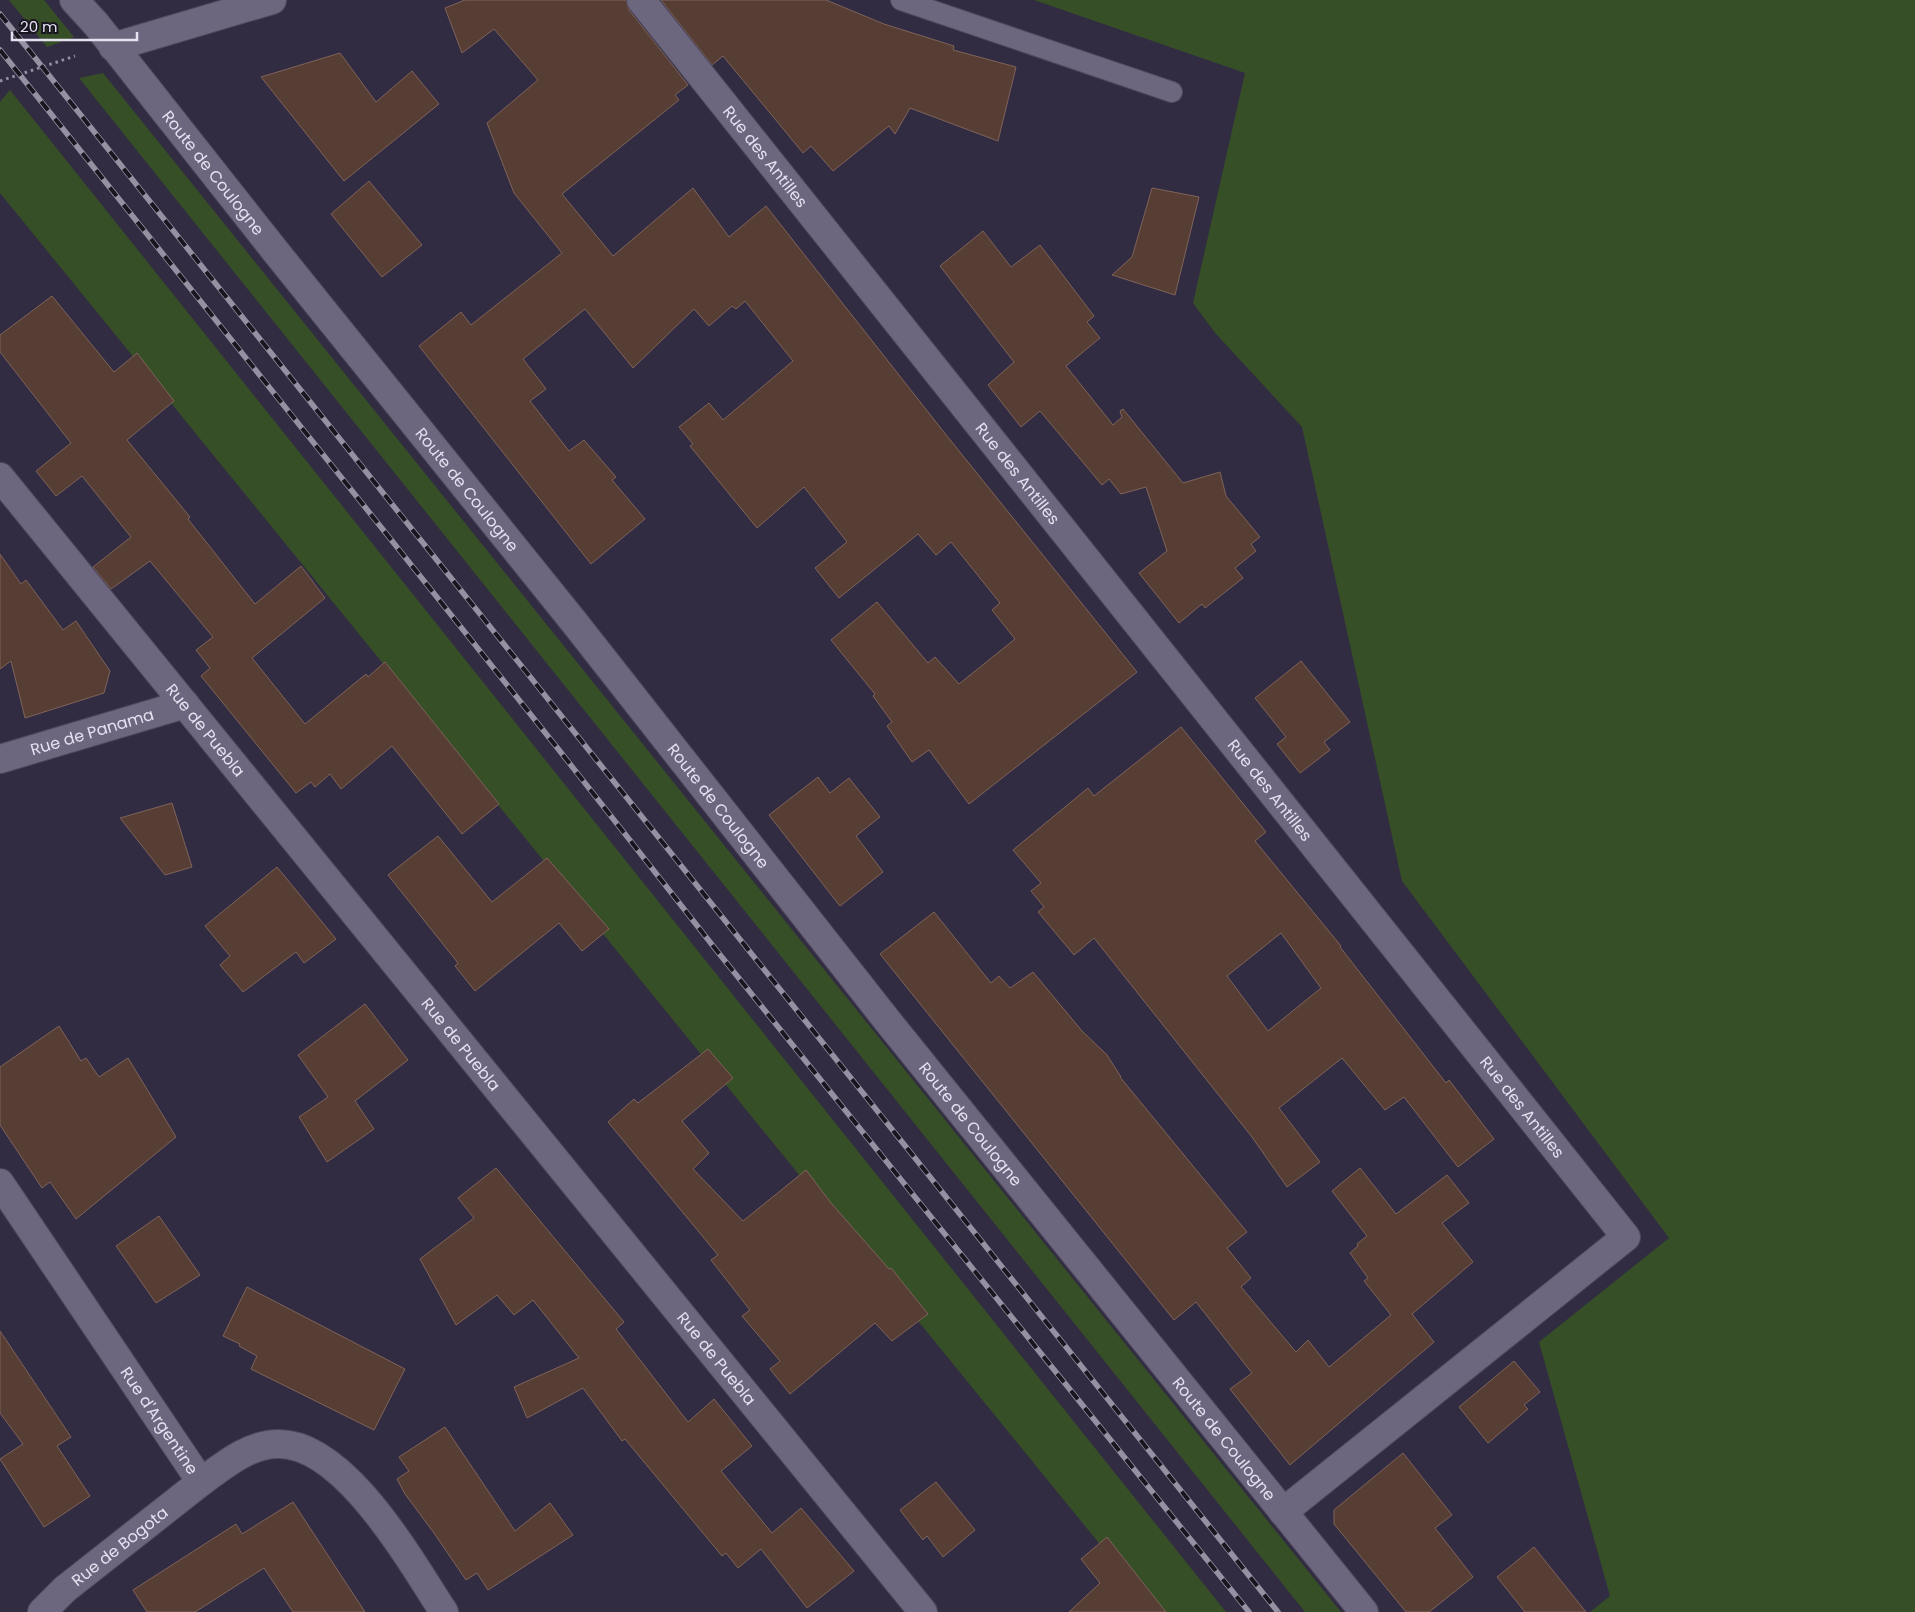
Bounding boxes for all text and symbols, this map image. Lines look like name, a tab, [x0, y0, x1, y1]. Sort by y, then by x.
scale bar	[12, 10, 138, 42]
text: 20 m	[20, 16, 58, 37]
street label: Rue des Antilles	[717, 101, 813, 213]
street label: Route de Coulogne	[156, 106, 270, 240]
street label: Rue des Antilles	[970, 418, 1065, 529]
street label: Route de Coulogne	[410, 423, 524, 557]
street label: Rue de Puebla	[160, 679, 250, 782]
street label: Rue de Panama	[28, 703, 157, 761]
street label: Rue des Antilles	[1222, 735, 1318, 846]
street label: Route de Coulogne	[662, 739, 775, 874]
street label: Rue de Puebla	[416, 993, 506, 1096]
street label: Rue des Antilles	[1474, 1051, 1570, 1163]
street label: Route de Coulogne	[913, 1057, 1027, 1191]
street label: Rue de Puebla	[671, 1307, 761, 1410]
street label: Rue d'Argentine	[115, 1362, 204, 1479]
street label: Route de Coulogne	[1167, 1372, 1281, 1506]
street label: Rue de Bogota	[67, 1501, 173, 1592]

